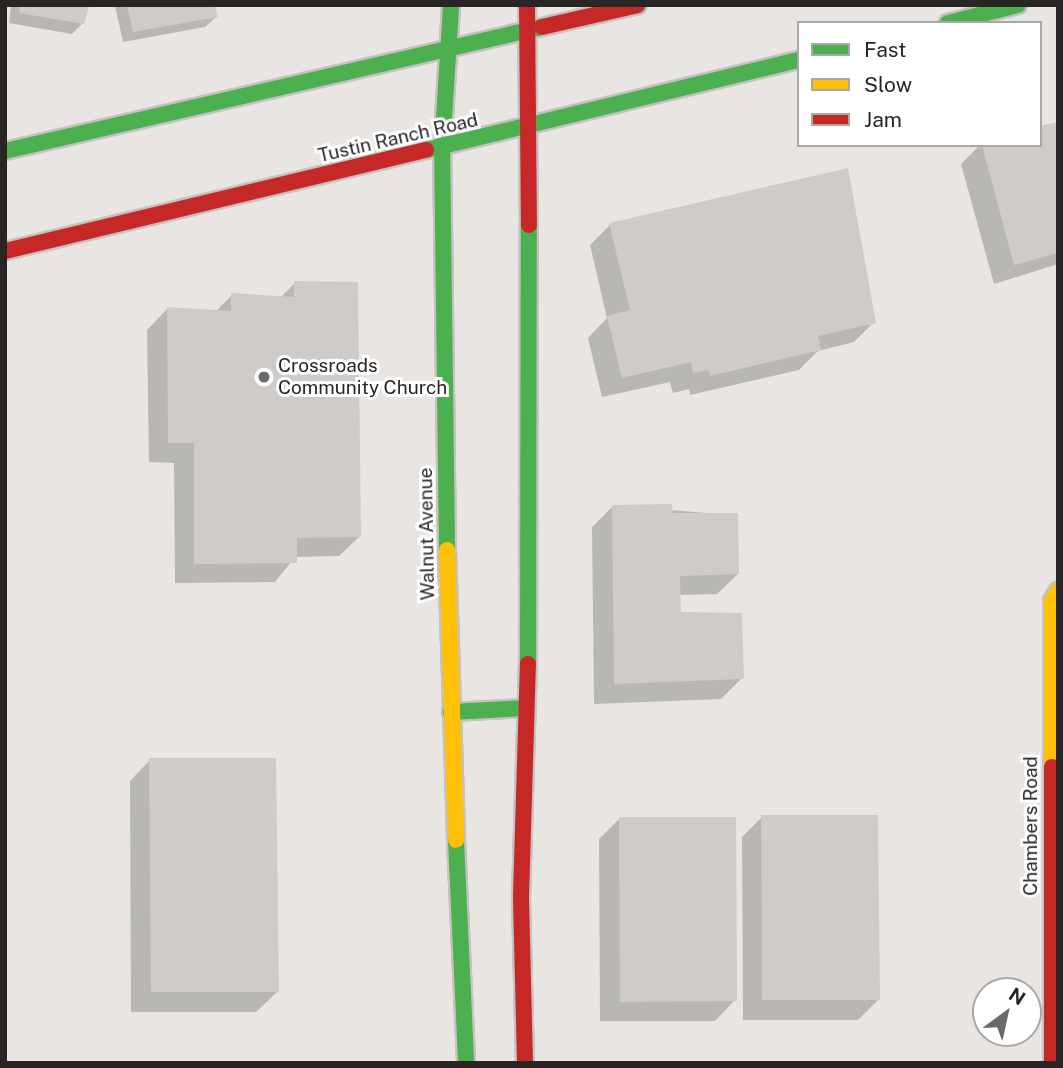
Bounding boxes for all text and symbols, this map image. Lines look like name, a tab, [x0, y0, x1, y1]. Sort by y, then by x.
legend	[797, 21, 1042, 147]
text: Fast	[864, 37, 906, 62]
text: Slow	[864, 72, 912, 97]
text: Jam	[864, 107, 902, 132]
street label: Tustin Ranch Road	[316, 109, 480, 167]
place label: Crossroads Community Church	[278, 355, 447, 399]
marker: Crossroads Community Church	[256, 369, 272, 385]
street label: Walnut Avenue	[414, 467, 440, 601]
street label: Chambers Road	[1020, 756, 1042, 896]
north arrow	[972, 977, 1042, 1047]
text: N	[1005, 983, 1030, 1009]

